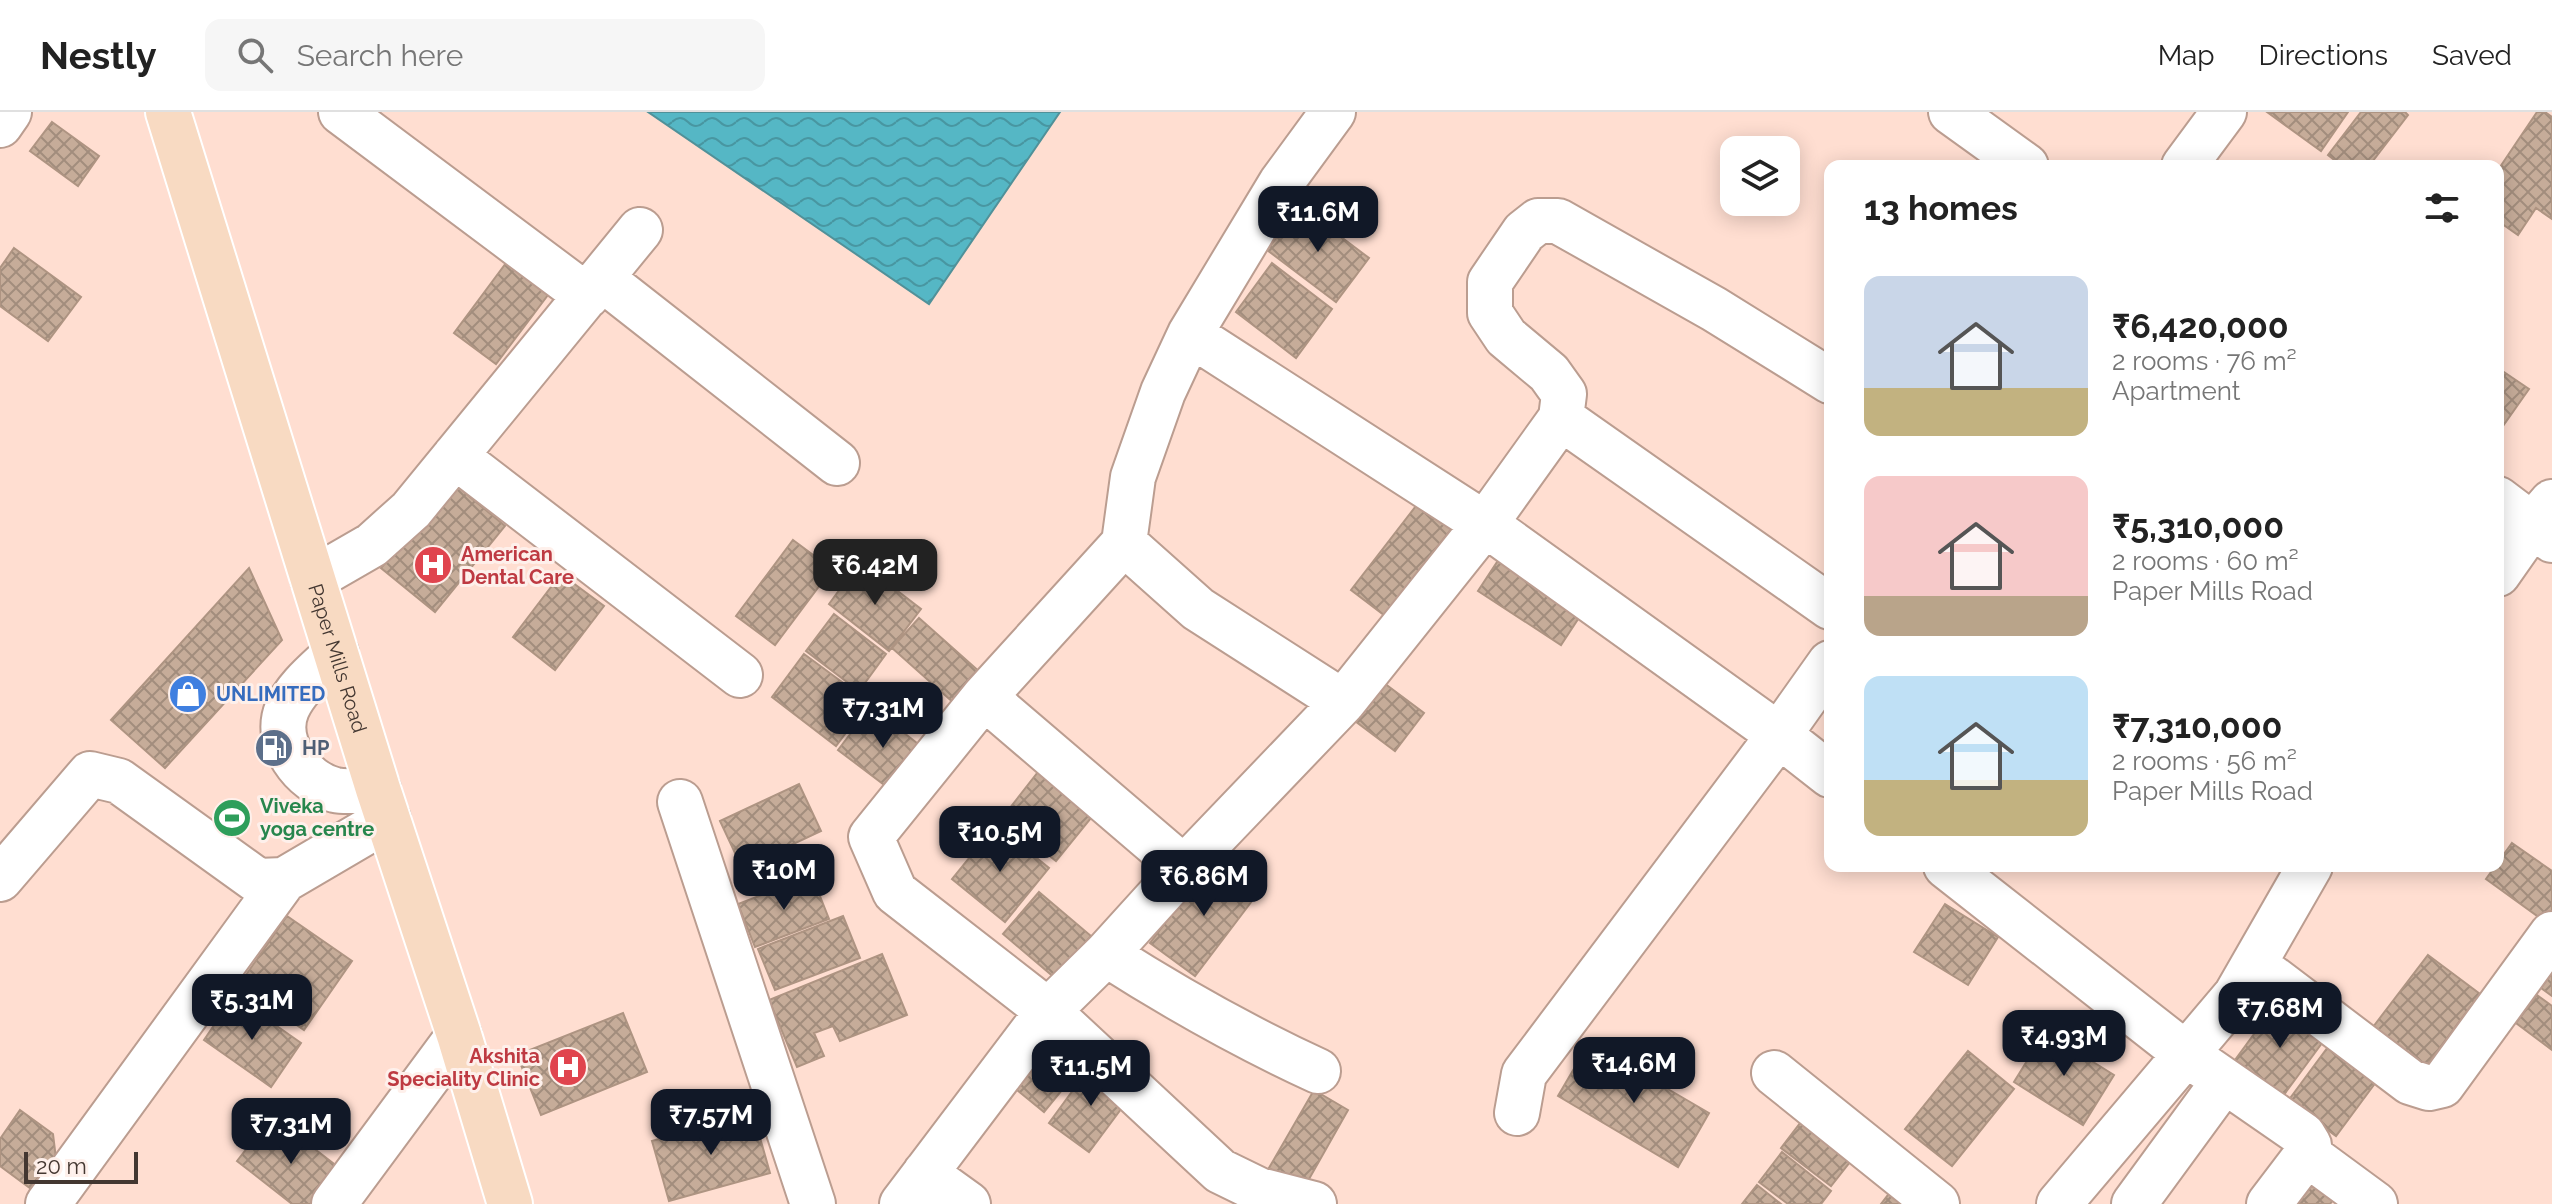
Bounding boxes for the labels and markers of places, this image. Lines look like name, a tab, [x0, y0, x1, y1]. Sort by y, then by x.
pin: ₹11.6M	[1253, 186, 1383, 254]
pin: ₹6.42M	[810, 539, 940, 607]
place label: American Dental Care	[461, 542, 574, 589]
hospital icon: American Dental Care	[412, 544, 454, 586]
shop icon: UNLIMITED	[167, 673, 209, 715]
place label: UNLIMITED	[216, 682, 325, 706]
pin: ₹7.31M	[818, 682, 948, 750]
fuel station icon: HP	[253, 727, 295, 769]
place label: HP	[302, 736, 330, 760]
place label: Viveka yoga centre	[260, 794, 374, 841]
sports icon: Viveka yoga centre	[211, 797, 253, 839]
pin: ₹10.5M	[935, 806, 1065, 874]
pin: ₹10M	[737, 844, 831, 912]
pin: ₹6.86M	[1139, 850, 1269, 918]
pin: ₹5.31M	[187, 974, 317, 1042]
pin: ₹7.68M	[2215, 982, 2345, 1050]
pin: ₹4.93M	[1999, 1010, 2129, 1078]
pin: ₹14.6M	[1569, 1037, 1699, 1105]
pin: ₹11.5M	[1026, 1040, 1156, 1108]
place label: Akshita Speciality Clinic	[387, 1044, 540, 1091]
hospital icon: Akshita Speciality Clinic	[547, 1046, 589, 1088]
pin: ₹7.57M	[646, 1089, 776, 1157]
pin: ₹7.31M	[226, 1098, 356, 1166]

